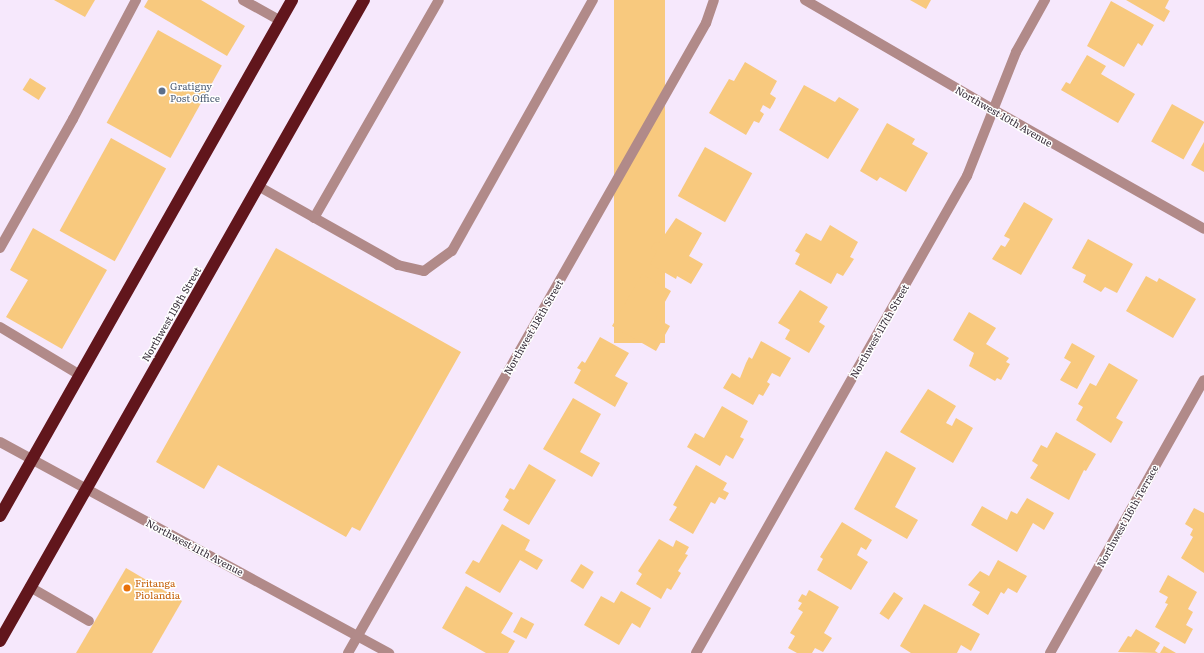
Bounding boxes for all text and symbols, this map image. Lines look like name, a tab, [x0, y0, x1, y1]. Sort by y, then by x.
place label: Gratigny Post Office	[170, 79, 220, 102]
street label: Northwest 10th Avenue	[953, 83, 1055, 149]
marker: Gratigny Post Office	[157, 86, 167, 96]
street label: Northwest 119th Street	[139, 265, 203, 363]
street label: Northwest 118th Street	[501, 277, 565, 377]
street label: Northwest 117th Street	[847, 282, 911, 380]
street label: Northwest 116th Terrace	[1094, 463, 1160, 569]
street label: Northwest 11th Avenue	[144, 516, 246, 578]
place label: Fritanga Piolandia	[135, 576, 180, 600]
marker: Fritanga Piolandia	[122, 583, 132, 593]

